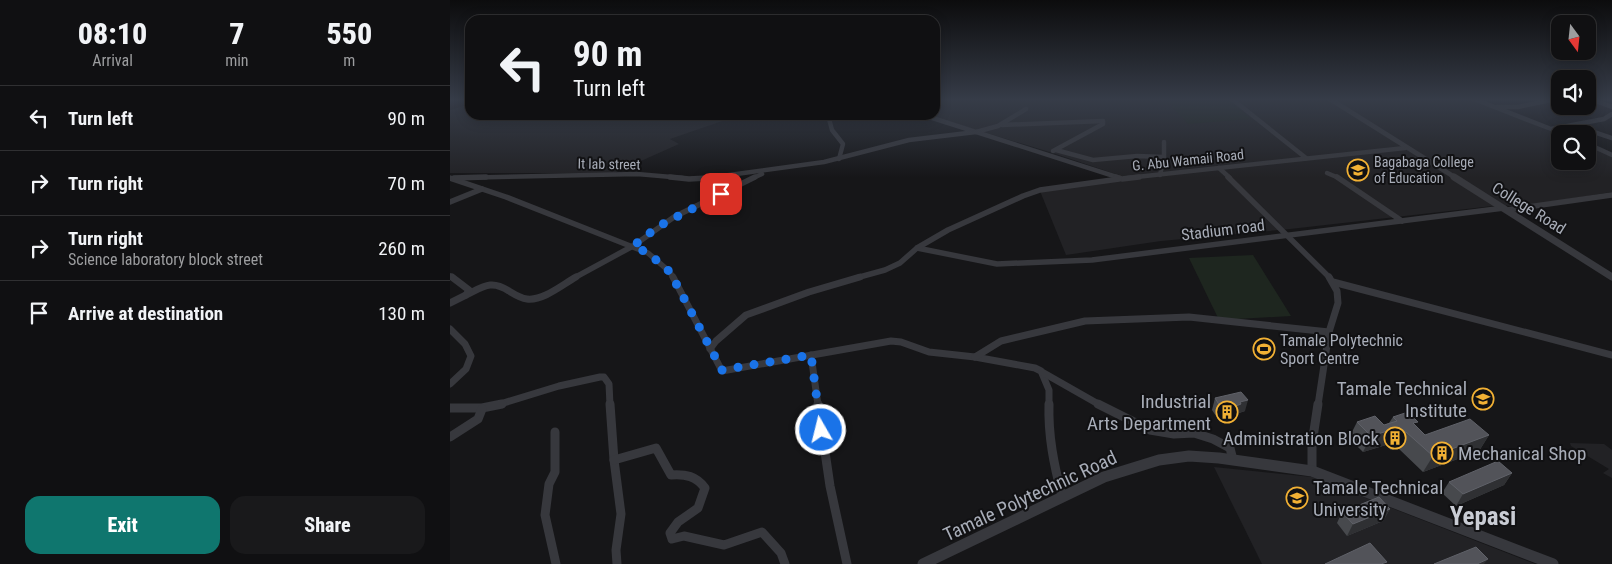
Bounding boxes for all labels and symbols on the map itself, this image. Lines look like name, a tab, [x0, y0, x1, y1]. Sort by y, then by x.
north arrow	[1551, 15, 1596, 60]
street label: G. Abu Wamaii Road	[1131, 146, 1245, 174]
place label: Bagabaga College of Education	[1374, 154, 1474, 186]
street label: It lab street	[577, 155, 641, 173]
school or university icon: Bagabaga College of Education	[1346, 158, 1370, 182]
pin	[700, 173, 742, 215]
street label: College Road	[1489, 178, 1569, 238]
street label: Stadium road	[1180, 215, 1266, 245]
place label: Tamale Polytechnic Sport Centre	[1280, 331, 1403, 368]
sports icon: Tamale Polytechnic Sport Centre	[1252, 337, 1276, 361]
place label: Tamale Technical Institute	[1337, 377, 1467, 422]
school or university icon: Tamale Technical Institute	[1471, 387, 1495, 411]
place label: Industrial Arts Department	[1087, 390, 1211, 435]
building icon: Industrial Arts Department	[1215, 400, 1239, 424]
position arrow	[794, 403, 846, 455]
building icon: Administration Block	[1383, 426, 1407, 450]
place label: Administration Block	[1223, 427, 1379, 450]
building icon: Mechanical Shop	[1430, 441, 1454, 465]
place label: Mechanical Shop	[1458, 442, 1586, 465]
street label: Tamale Polytechnic Road	[940, 446, 1120, 546]
place label: Tamale Technical University	[1313, 476, 1443, 521]
school or university icon: Tamale Technical University	[1285, 486, 1309, 510]
district label: Yepasi	[1450, 502, 1516, 531]

